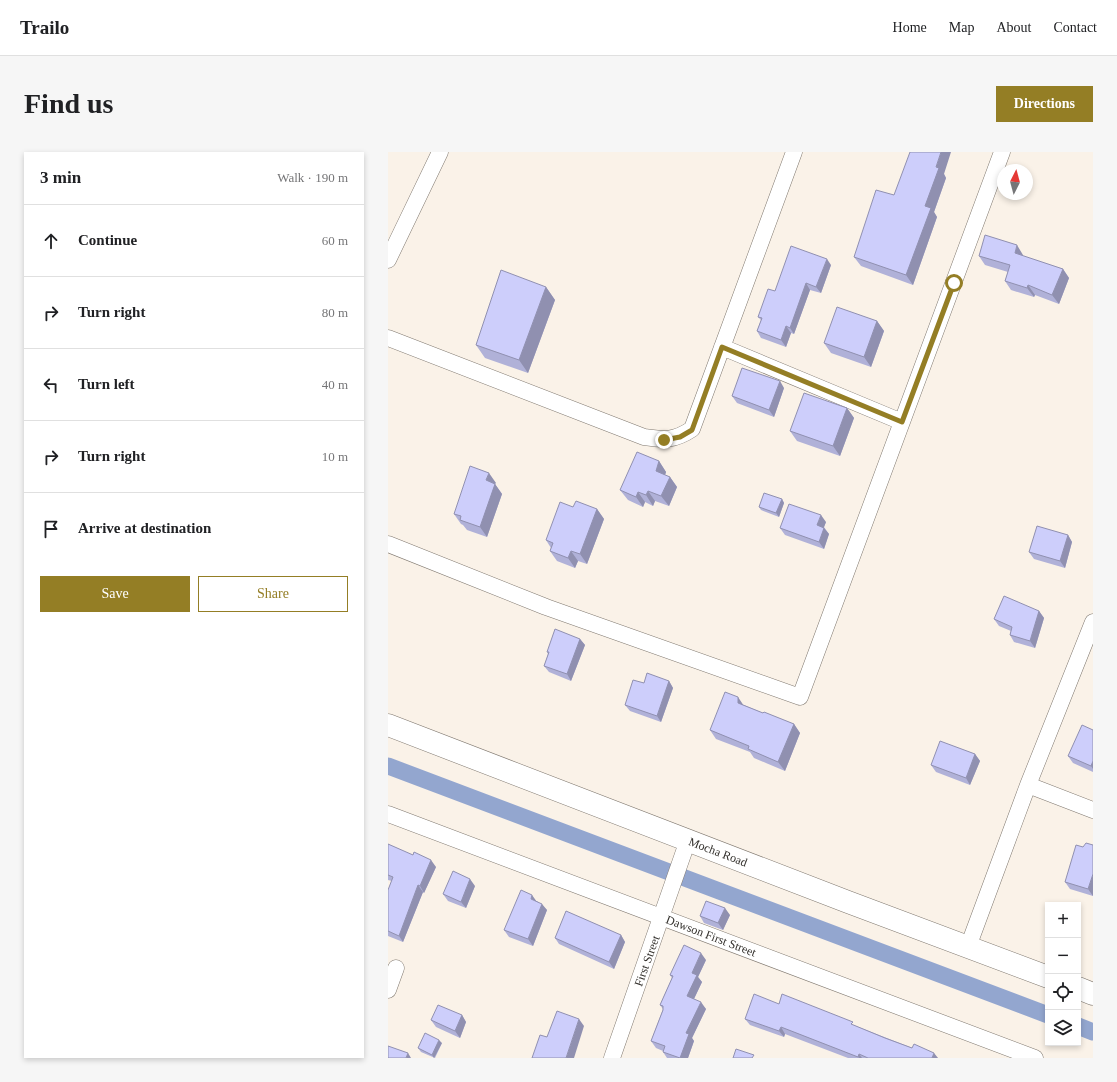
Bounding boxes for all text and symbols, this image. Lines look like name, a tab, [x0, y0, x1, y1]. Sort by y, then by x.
text: Trailo	[20, 17, 69, 38]
text: Home	[893, 20, 927, 35]
text: Map	[949, 20, 974, 35]
text: About	[996, 20, 1031, 35]
text: Contact	[1053, 20, 1097, 35]
button: Directions	[996, 86, 1093, 122]
text: Find us	[24, 88, 114, 119]
north arrow	[997, 164, 1033, 200]
text: 3 min	[40, 168, 81, 187]
text: Walk · 190 m	[277, 170, 348, 185]
icon: ahead	[40, 230, 62, 252]
text: Continue	[78, 232, 137, 248]
text: 60 m	[322, 233, 348, 248]
route start	[945, 274, 963, 292]
icon: right	[40, 302, 62, 324]
text: Turn right	[78, 304, 145, 320]
text: 80 m	[322, 305, 348, 320]
icon: left	[40, 374, 62, 396]
text: Turn left	[78, 376, 135, 392]
text: 40 m	[322, 377, 348, 392]
route end	[655, 431, 673, 449]
icon: right	[40, 446, 62, 468]
text: Turn right	[78, 448, 145, 464]
text: 10 m	[322, 449, 348, 464]
icon: arrive	[40, 518, 62, 540]
text: Arrive at destination	[78, 520, 211, 536]
button: Save	[40, 576, 190, 612]
button: Share	[198, 576, 348, 612]
street label: Mocha Road	[687, 834, 749, 870]
map controls	[1045, 902, 1081, 1046]
button: +	[1045, 902, 1081, 938]
street label: Dawson First Street	[664, 912, 759, 960]
street label: First Street	[631, 933, 663, 988]
button: −	[1045, 938, 1081, 974]
button: locate	[1045, 974, 1081, 1010]
button: layers	[1045, 1010, 1081, 1046]

